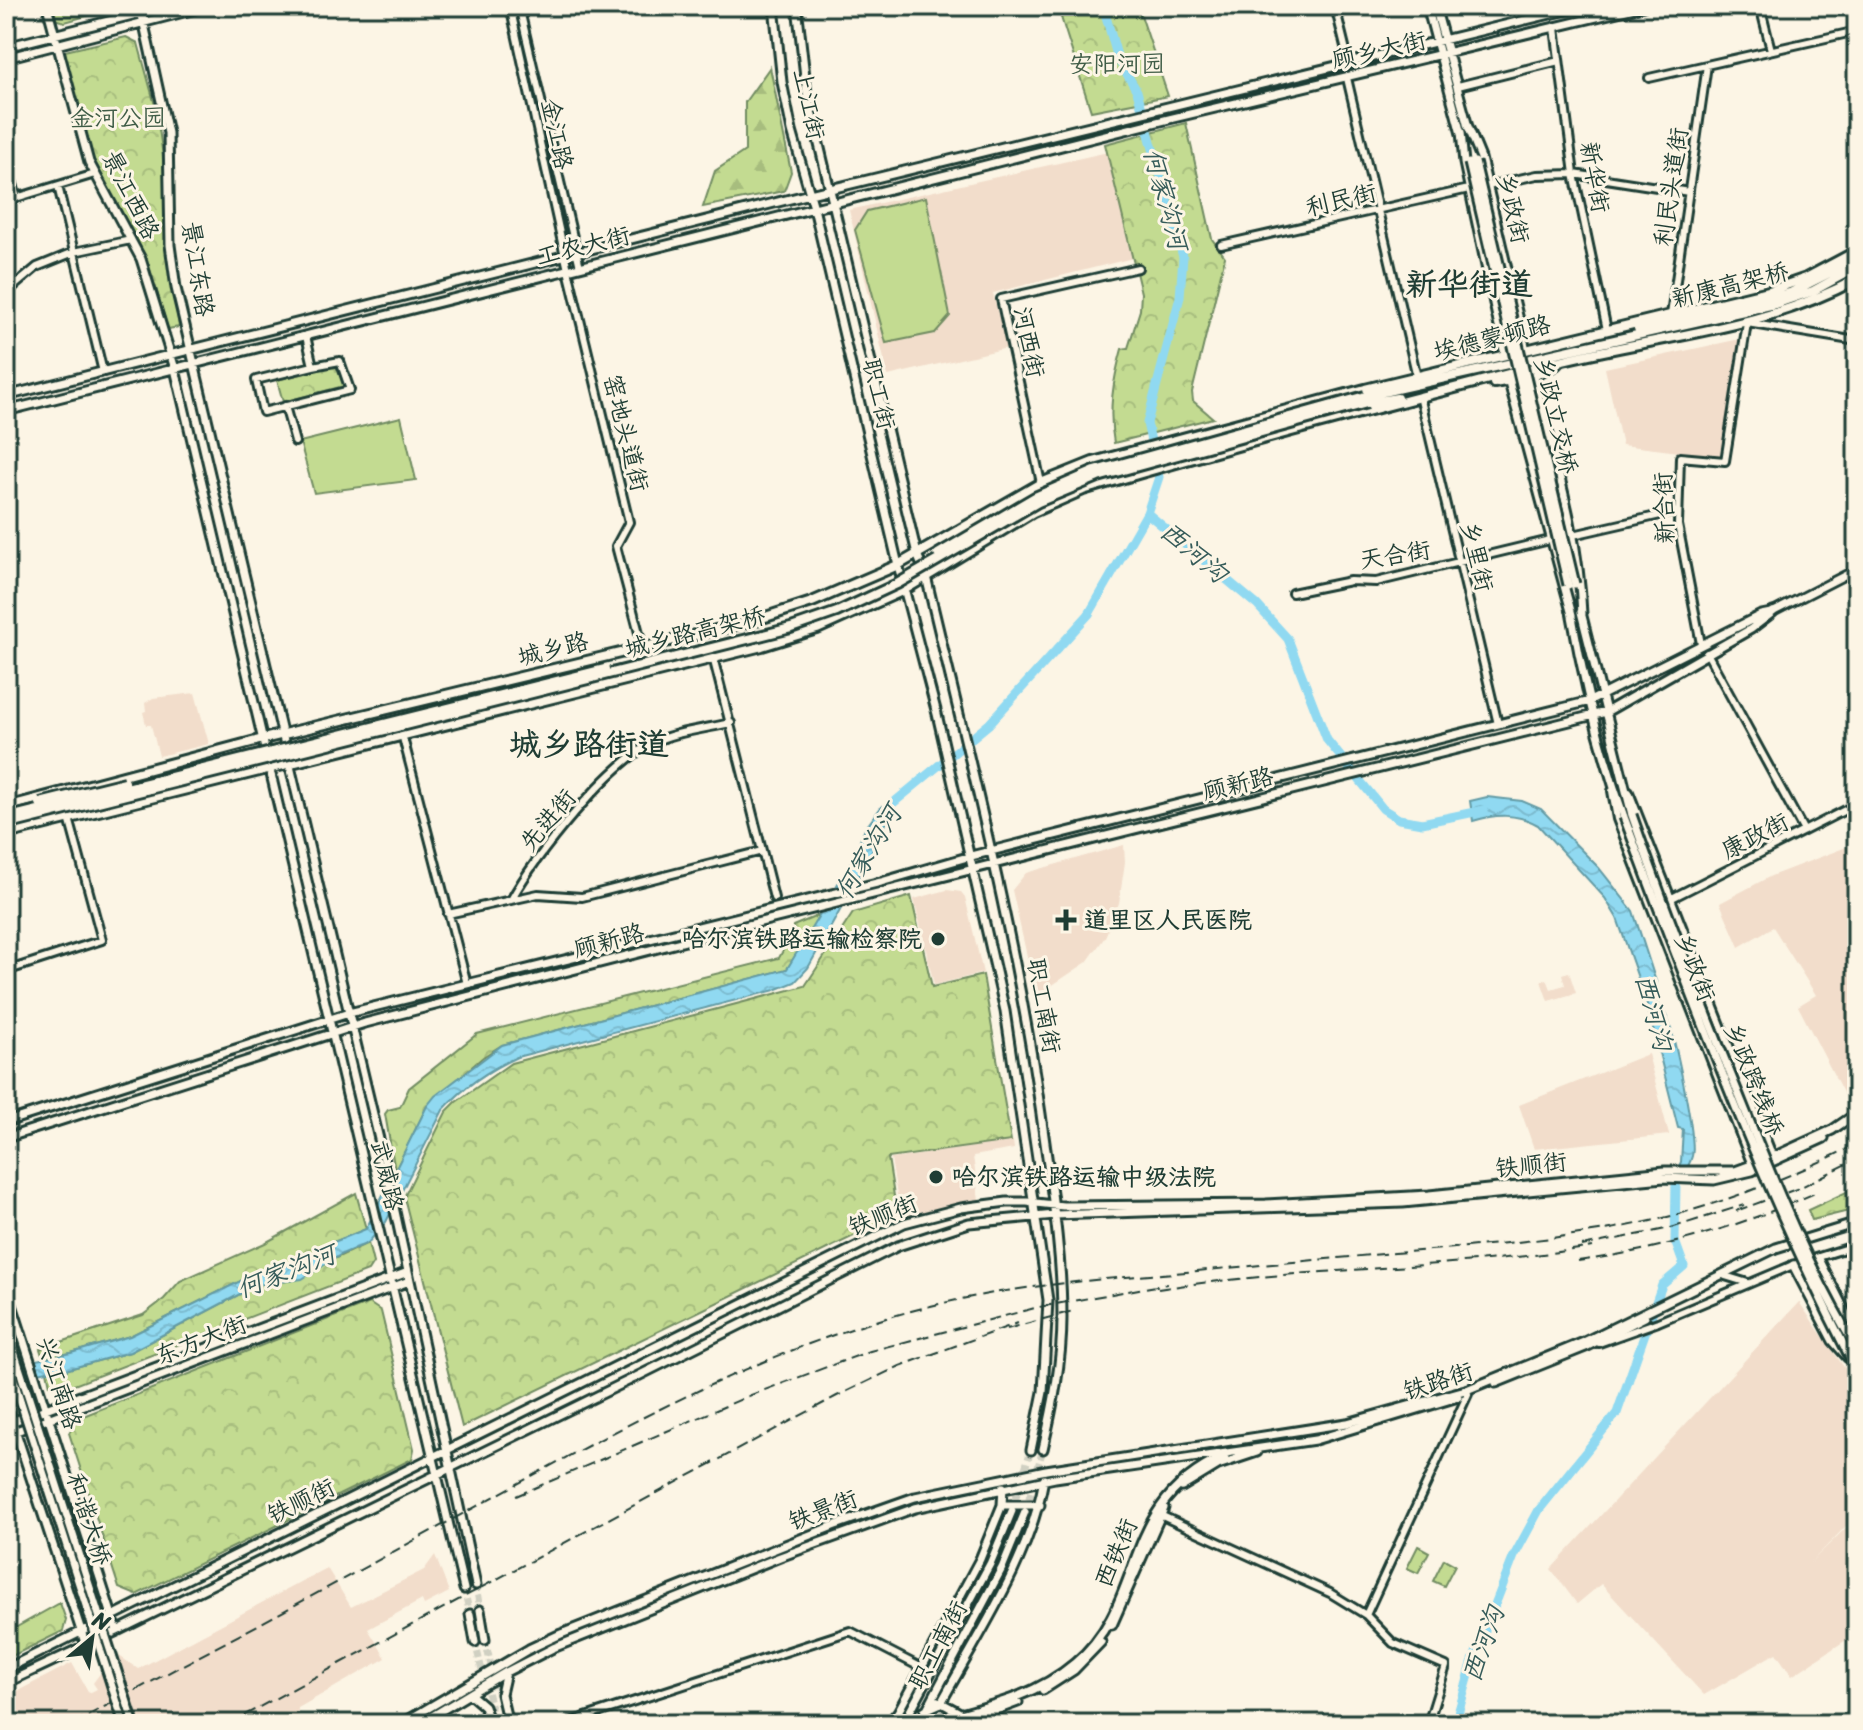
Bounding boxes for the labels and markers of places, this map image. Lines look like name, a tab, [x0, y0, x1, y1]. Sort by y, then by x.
place label: 道里区人民医院	[1084, 899, 1252, 941]
marker: 道里区人民医院	[1055, 909, 1077, 931]
place label: 哈尔滨铁路运输检察院	[682, 918, 922, 960]
marker: 哈尔滨铁路运输检察院	[929, 930, 947, 948]
place label: 哈尔滨铁路运输中级法院	[952, 1156, 1216, 1198]
marker: 哈尔滨铁路运输中级法院	[927, 1168, 945, 1186]

